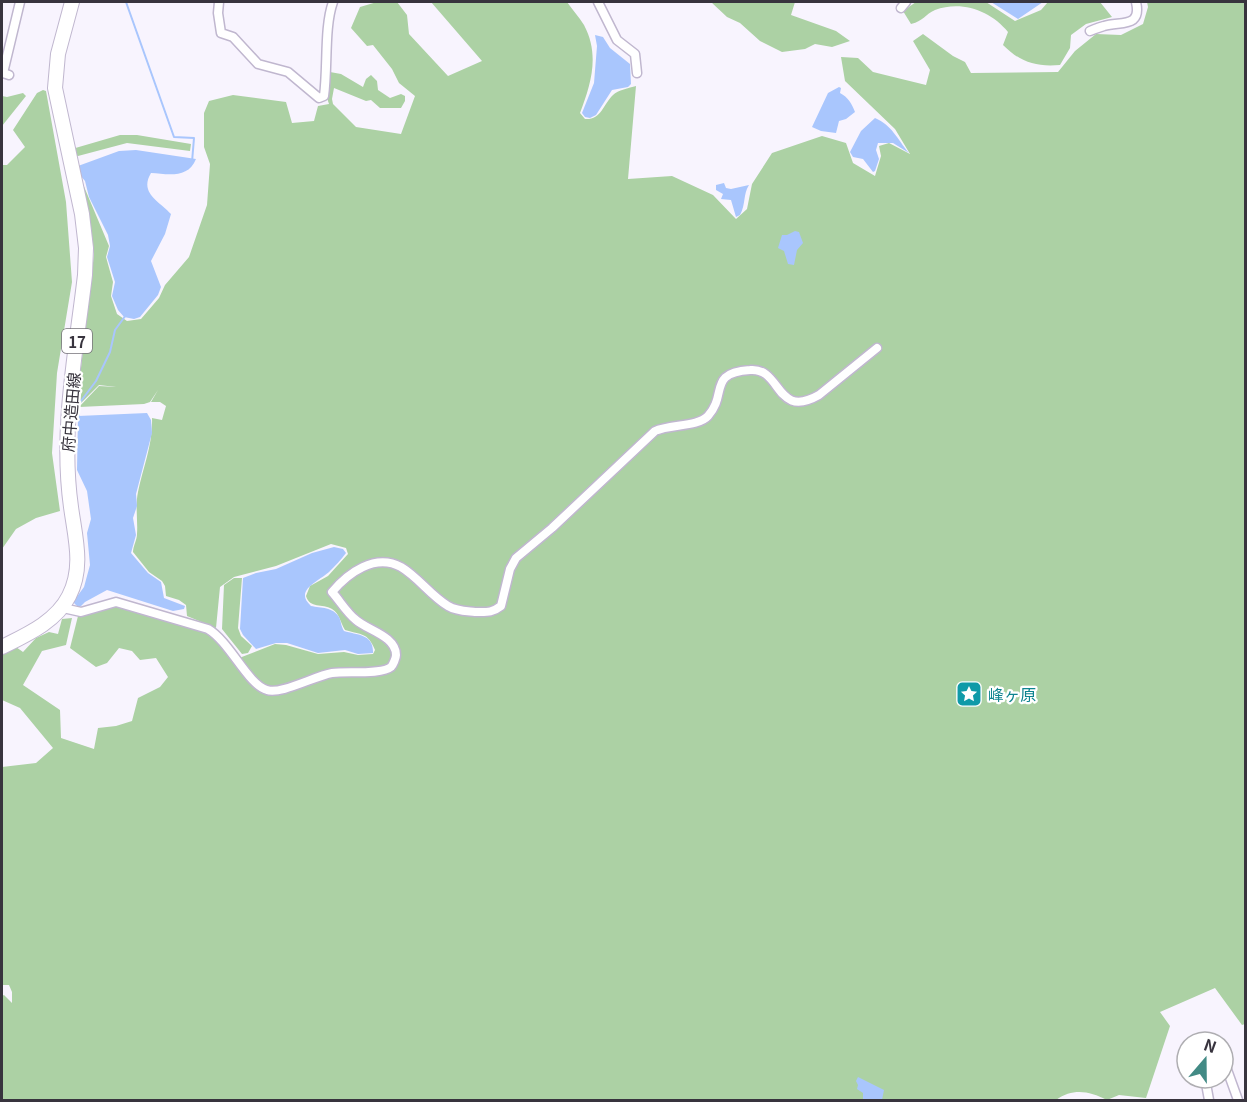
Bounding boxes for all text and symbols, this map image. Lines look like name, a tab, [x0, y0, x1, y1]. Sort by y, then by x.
road number: 17	[62, 329, 92, 353]
street label: 府中造田線	[55, 371, 85, 453]
place icon: 峰ヶ原	[954, 679, 984, 709]
place label: 峰ヶ原	[988, 682, 1036, 706]
north arrow	[1175, 1030, 1235, 1090]
text: N	[1201, 1032, 1220, 1058]

